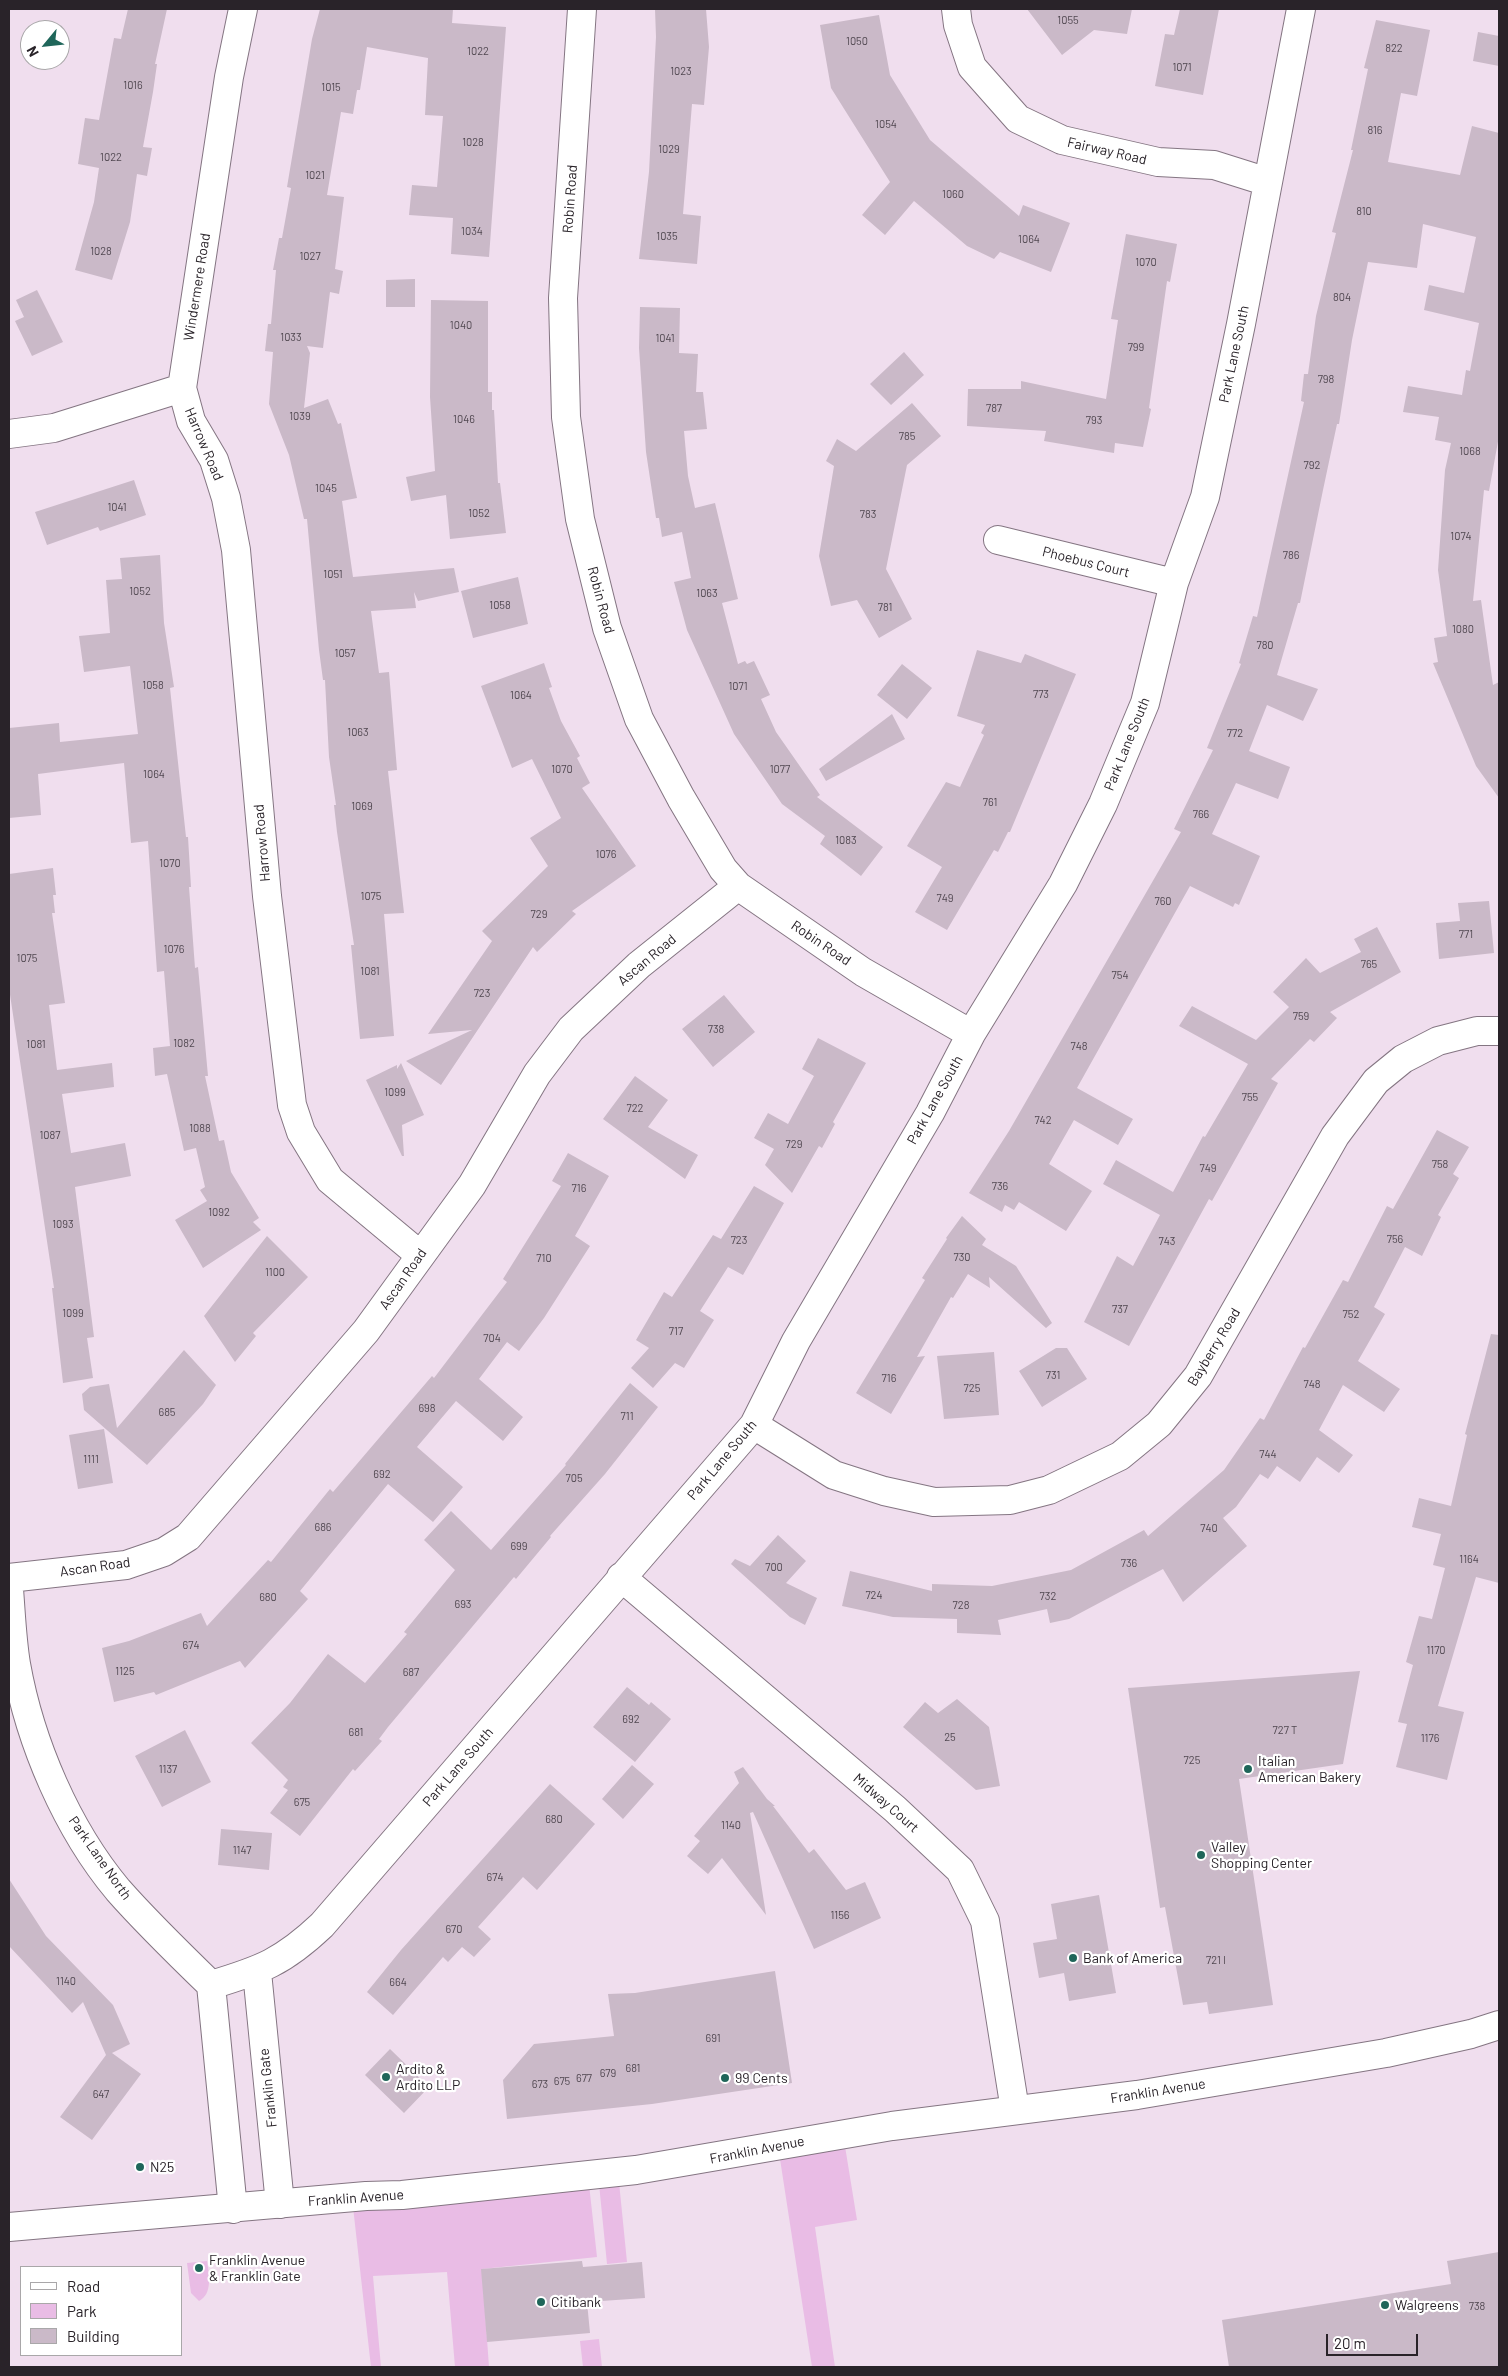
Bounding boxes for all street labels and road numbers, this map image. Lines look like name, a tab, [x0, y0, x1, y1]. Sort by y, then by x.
street label: Fairway Road	[1066, 134, 1148, 168]
street label: Robin Road	[559, 164, 581, 234]
street label: Windermere Road	[180, 232, 214, 342]
street label: Park Lane South	[1215, 304, 1253, 404]
street label: Harrow Road	[181, 405, 227, 483]
street label: Phoebus Court	[1041, 543, 1131, 581]
street label: Robin Road	[584, 565, 618, 635]
street label: Park Lane South	[1101, 695, 1153, 793]
street label: Harrow Road	[250, 804, 274, 882]
street label: Robin Road	[788, 917, 854, 969]
street label: Ascan Road	[614, 931, 680, 989]
street label: Park Lane South	[904, 1053, 966, 1147]
street label: Ascan Road	[376, 1245, 430, 1313]
street label: Bayberry Road	[1184, 1305, 1244, 1389]
street label: Park Lane South	[684, 1417, 760, 1503]
street label: Ascan Road	[59, 1554, 131, 1580]
street label: Park Lane South	[419, 1724, 497, 1810]
street label: Midway Court	[850, 1770, 922, 1836]
street label: Park Lane North	[65, 1813, 135, 1903]
street label: Franklin Gate	[255, 2048, 281, 2128]
street label: Franklin Avenue	[1109, 2075, 1207, 2107]
street label: Franklin Avenue	[708, 2133, 806, 2167]
street label: Franklin Avenue	[307, 2186, 405, 2210]

